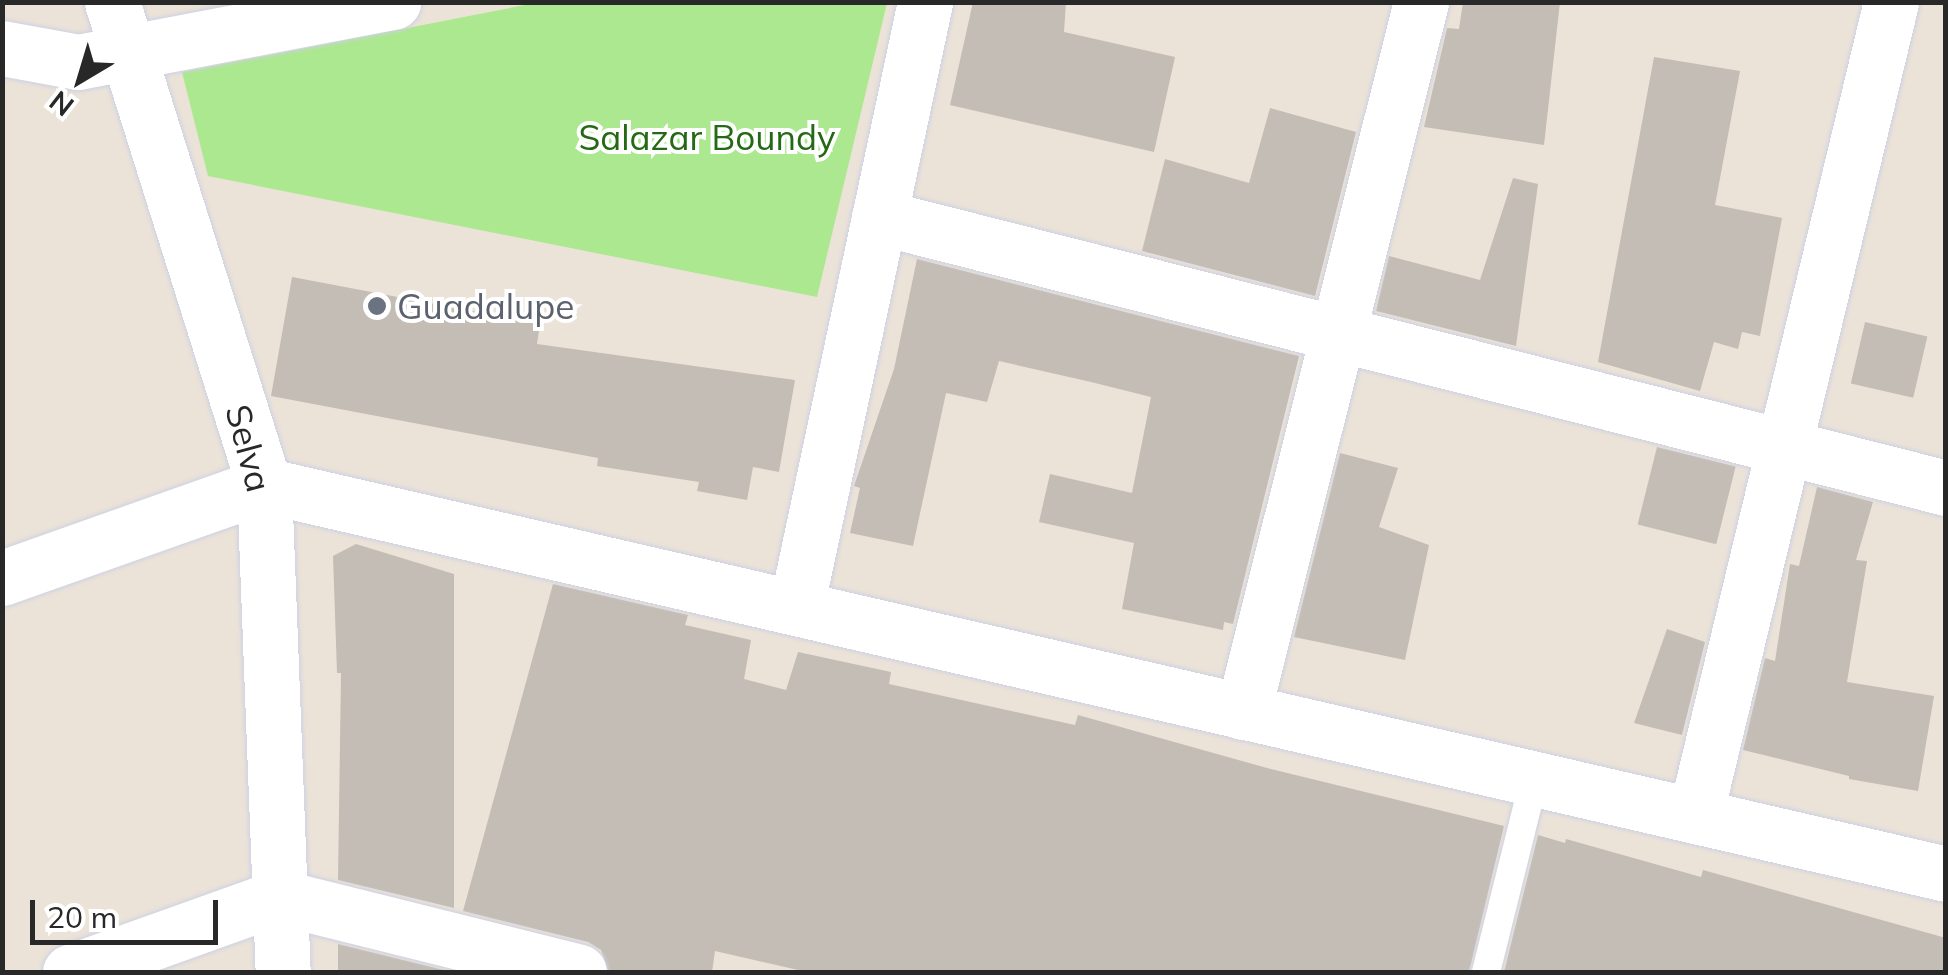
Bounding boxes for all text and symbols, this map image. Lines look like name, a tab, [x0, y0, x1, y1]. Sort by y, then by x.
north arrow	[30, 30, 130, 130]
text: N	[42, 84, 80, 124]
park label: Salazar Boundy	[578, 116, 836, 158]
place label: Guadalupe	[397, 285, 574, 327]
marker: Guadalupe	[366, 295, 388, 317]
street label: Selva	[217, 400, 281, 496]
scale bar	[35, 880, 222, 942]
text: 20 m	[47, 898, 117, 936]

